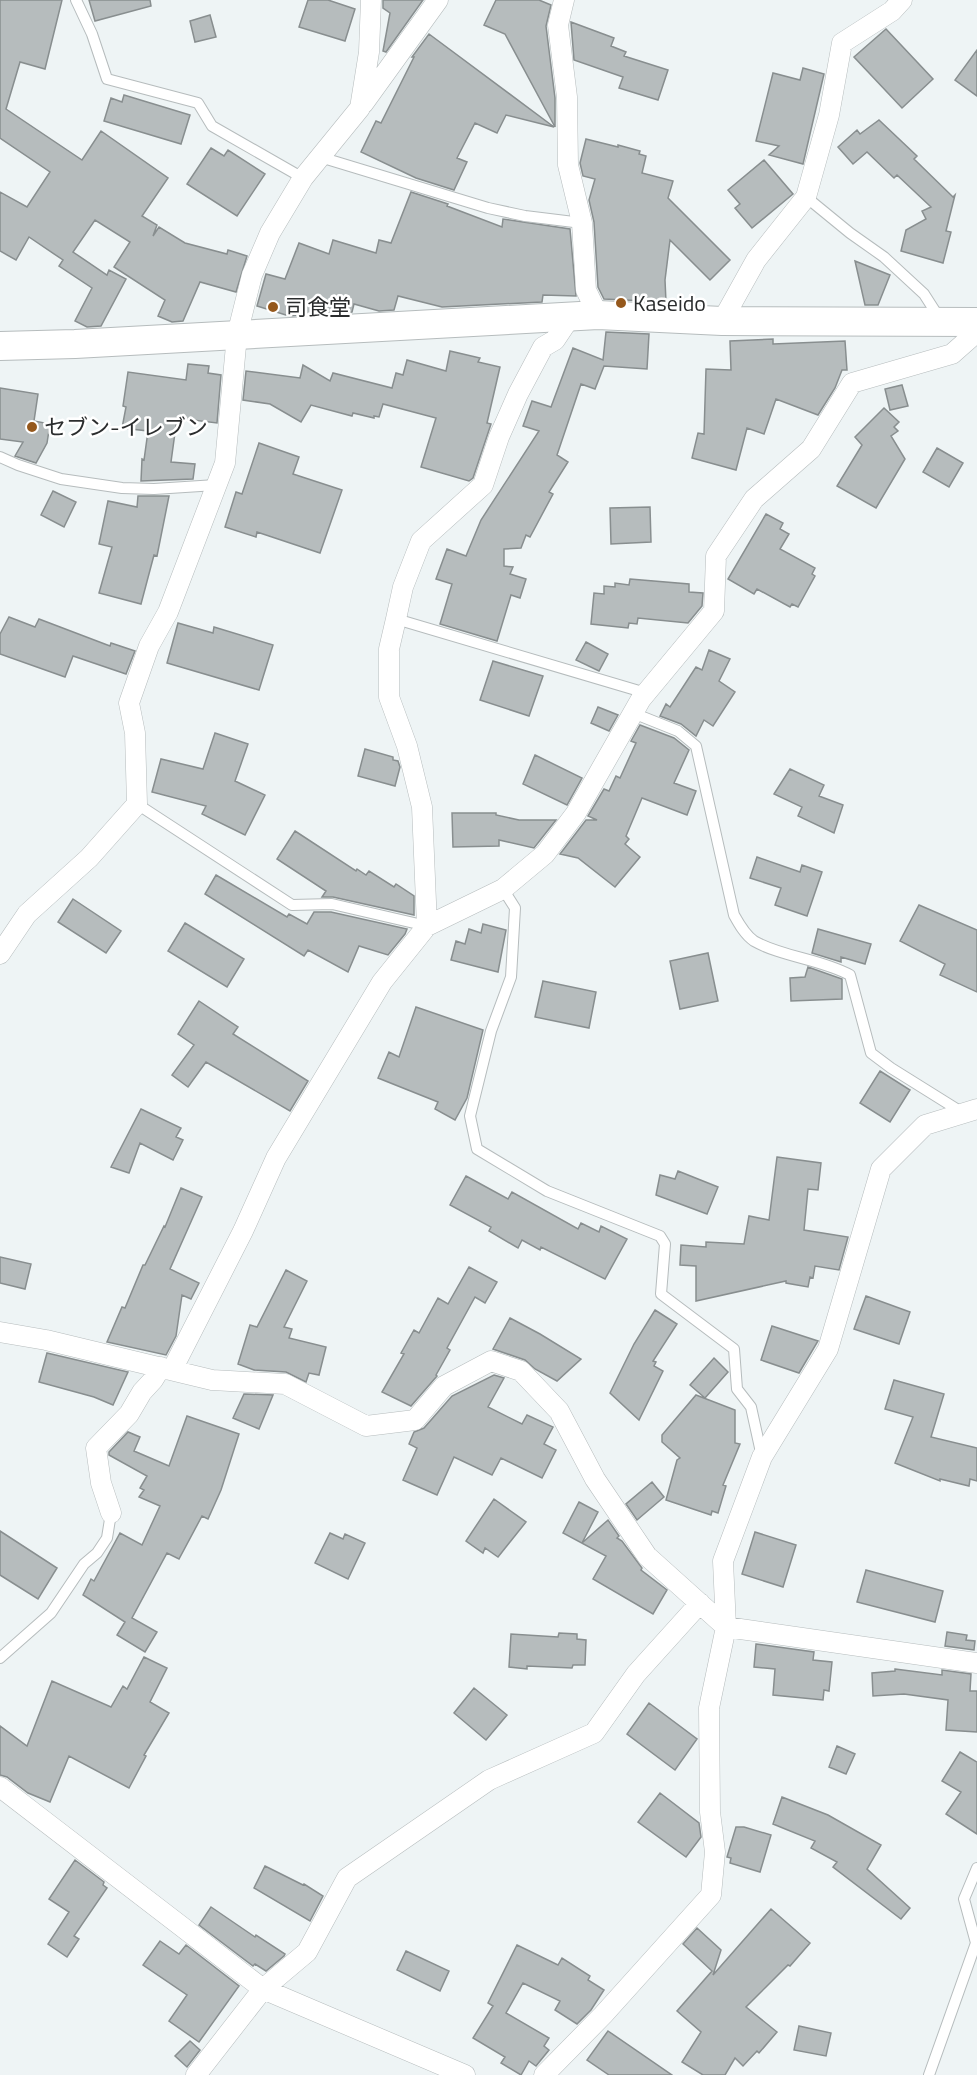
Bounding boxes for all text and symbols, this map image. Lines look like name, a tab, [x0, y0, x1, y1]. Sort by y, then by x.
place label: Kaseido	[633, 286, 706, 320]
place label: 司食堂	[285, 290, 351, 324]
marker: Kaseido	[614, 296, 628, 310]
marker: 司食堂	[266, 300, 280, 314]
place label: セブン-イレブン	[44, 410, 208, 444]
marker: セブン-イレブン	[25, 420, 39, 434]

